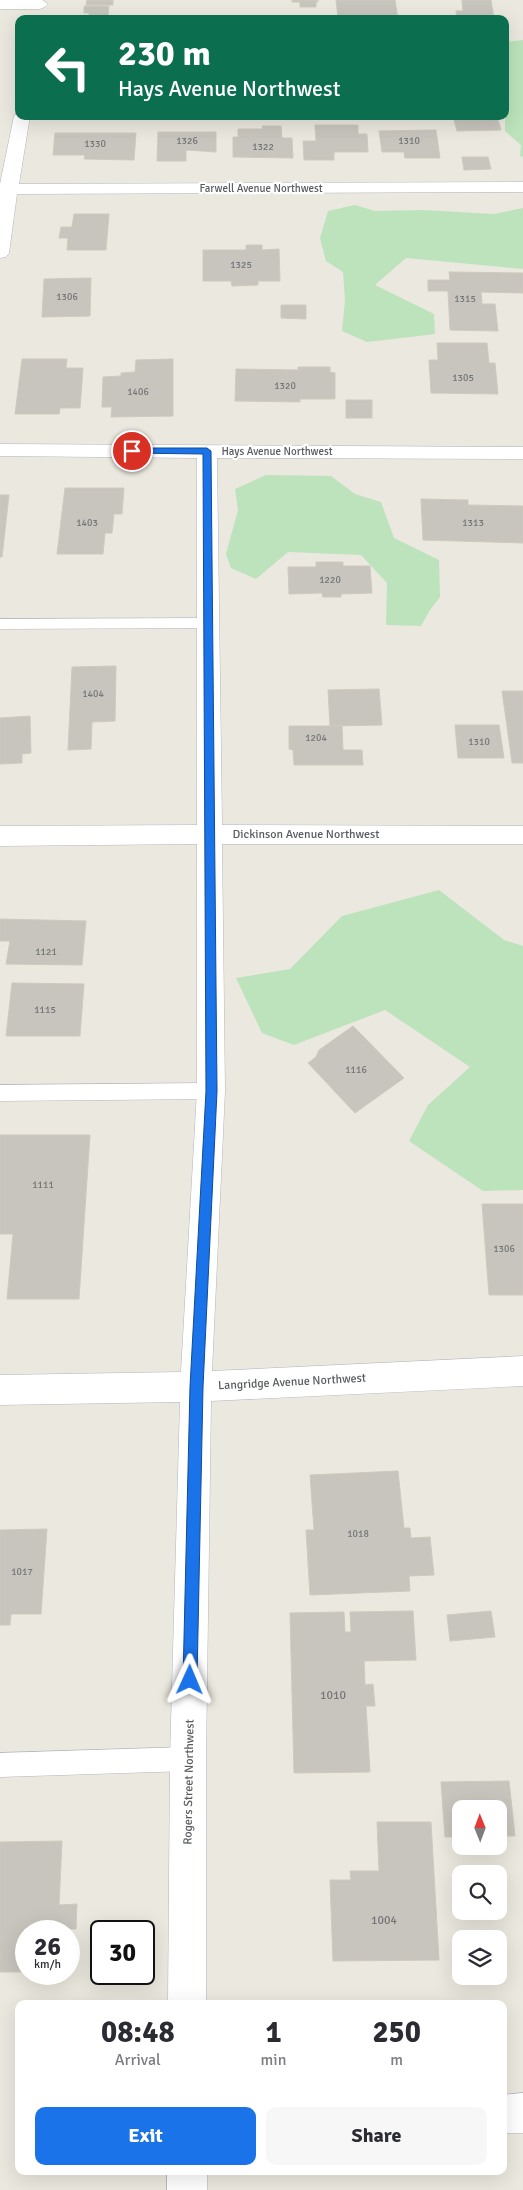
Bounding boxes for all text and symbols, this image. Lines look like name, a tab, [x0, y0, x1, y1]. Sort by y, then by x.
text: 230 m	[118, 32, 211, 75]
icon: left	[35, 35, 100, 100]
text: Hays Avenue Northwest	[118, 75, 340, 102]
house number: 1326	[176, 135, 198, 147]
house number: 1310	[398, 135, 420, 147]
house number: 1330	[84, 138, 106, 150]
house number: 1322	[252, 141, 274, 153]
street label: Farwell Avenue Northwest	[199, 182, 323, 195]
house number: 1325	[230, 259, 252, 271]
house number: 1306	[56, 291, 78, 303]
house number: 1315	[454, 293, 476, 305]
house number: 1305	[452, 372, 474, 384]
house number: 1320	[274, 380, 296, 392]
house number: 1406	[127, 386, 149, 398]
pin	[111, 430, 153, 472]
icon: arrive	[118, 437, 146, 465]
street label: Hays Avenue Northwest	[221, 445, 333, 458]
house number: 1403	[76, 517, 98, 529]
house number: 1313	[462, 517, 484, 529]
house number: 1220	[319, 574, 341, 586]
house number: 1404	[82, 688, 104, 700]
house number: 1204	[305, 732, 327, 744]
house number: 1310	[468, 736, 490, 748]
street label: Dickinson Avenue Northwest	[233, 827, 379, 842]
house number: 1121	[35, 946, 57, 958]
house number: 1115	[34, 1004, 56, 1016]
house number: 1116	[345, 1064, 367, 1076]
house number: 1111	[32, 1179, 54, 1191]
house number: 1306	[493, 1243, 515, 1255]
street label: Langridge Avenue Northwest	[218, 1371, 366, 1393]
house number: 1018	[347, 1528, 369, 1540]
house number: 1017	[11, 1566, 33, 1578]
position arrow	[163, 1653, 215, 1705]
house number: 1010	[320, 1688, 346, 1703]
street label: Rogers Street Northwest	[180, 1719, 198, 1845]
north arrow	[452, 1800, 508, 1855]
map controls	[452, 1800, 507, 1985]
button: search	[452, 1865, 507, 1920]
house number: 1004	[371, 1913, 397, 1928]
speed limit sign: 30	[90, 1920, 155, 1985]
button: layers	[452, 1930, 507, 1985]
text: 26	[34, 1931, 61, 1962]
text: km/h	[34, 1957, 61, 1972]
text: 08:48	[101, 2014, 175, 2051]
text: 1	[265, 2014, 282, 2051]
text: 250	[372, 2014, 421, 2051]
text: Arrival	[115, 2050, 161, 2070]
text: min	[261, 2050, 286, 2070]
text: m	[390, 2050, 403, 2070]
button: Exit	[35, 2107, 256, 2165]
button: Share	[266, 2107, 487, 2165]

